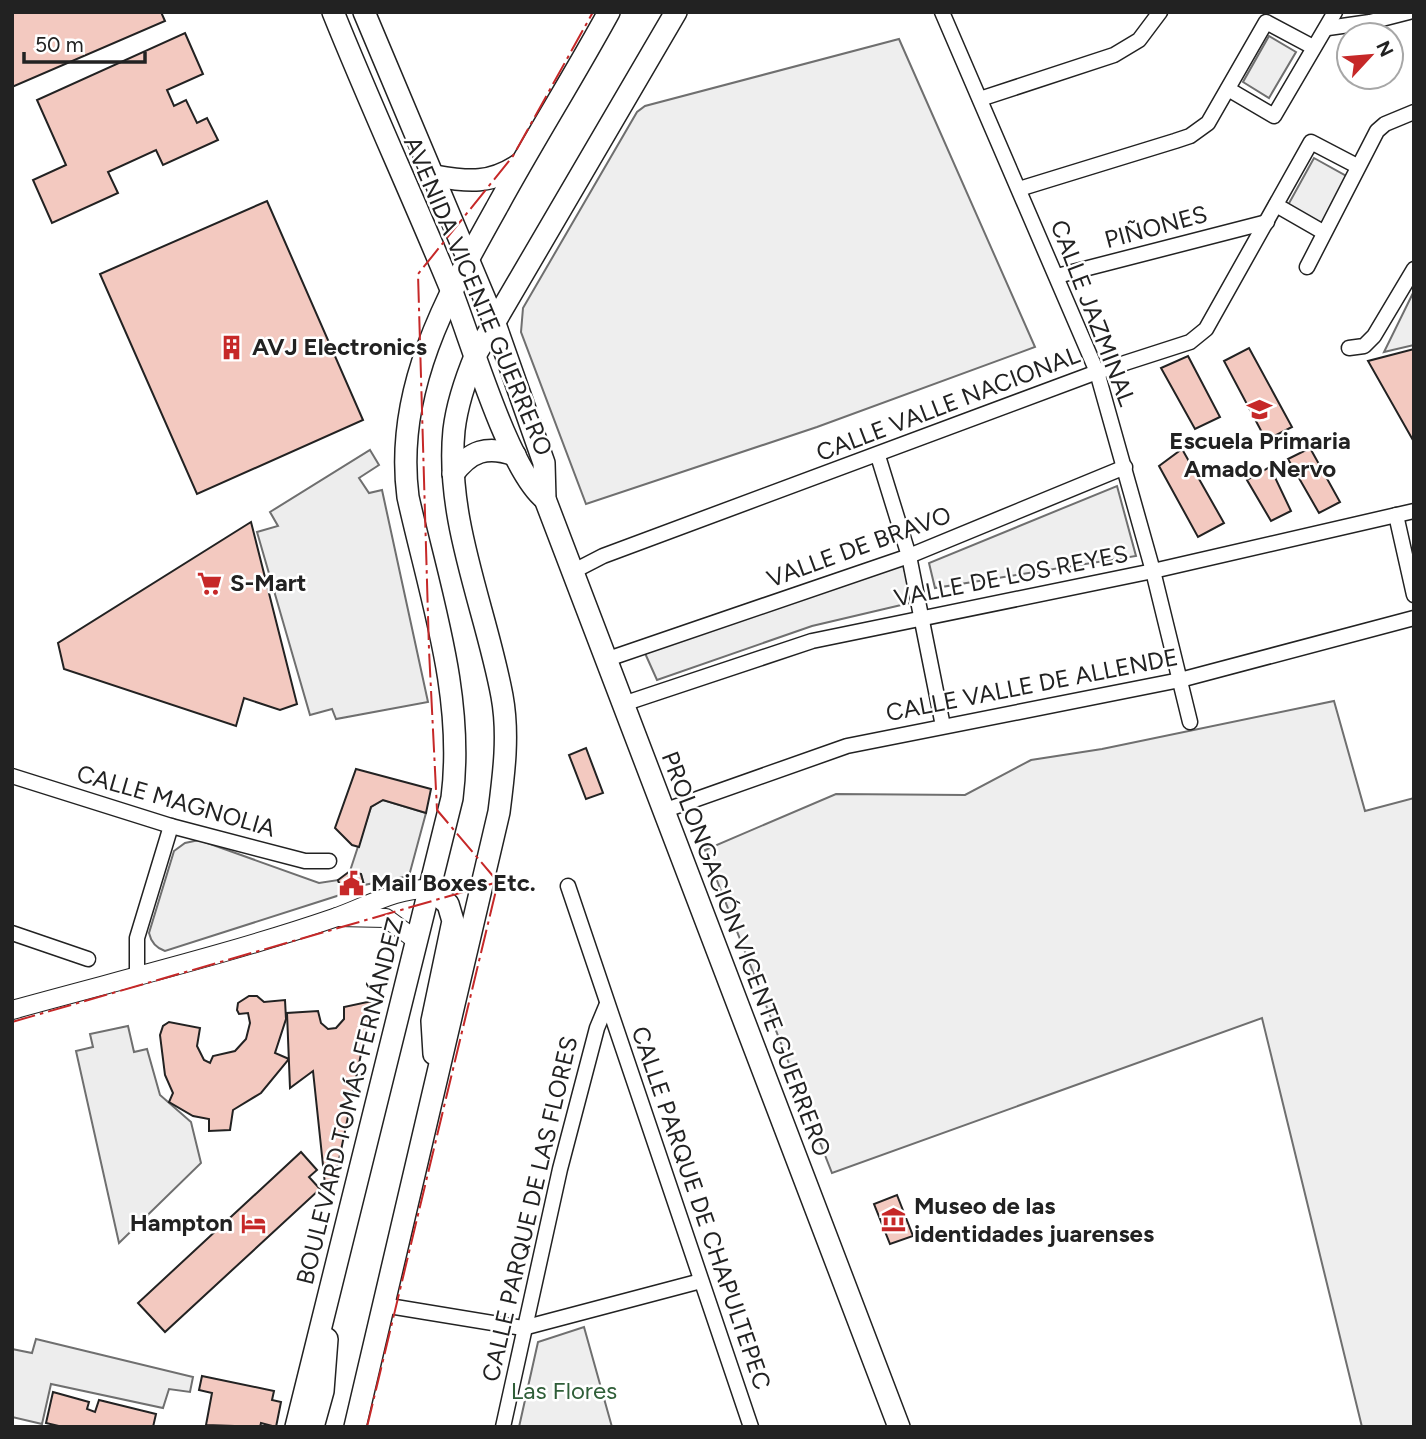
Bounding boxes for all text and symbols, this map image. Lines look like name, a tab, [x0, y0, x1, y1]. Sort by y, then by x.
scale bar	[24, 21, 145, 65]
north arrow	[1335, 21, 1405, 91]
text: 50 m	[35, 32, 84, 57]
text: N	[1371, 37, 1398, 60]
street label: AVENIDA VICENTE GUERRERO	[398, 132, 559, 460]
street label: PIÑONES	[1101, 199, 1210, 254]
street label: CALLE JAZMINAL	[1045, 216, 1142, 410]
place label: AVJ Electronics	[252, 332, 427, 361]
building icon: AVJ Electronics	[218, 333, 246, 361]
street label: CALLE VALLE NACIONAL	[812, 340, 1084, 467]
school or university icon: Escuela Primaria Amado Nervo	[1246, 396, 1274, 424]
place label: Escuela Primaria Amado Nervo	[1169, 426, 1351, 483]
street label: VALLE DE BRAVO	[763, 500, 955, 593]
street label: VALLE DE LOS REYES	[892, 539, 1130, 612]
place label: S-Mart	[230, 568, 306, 597]
supermarket icon: S-Mart	[196, 569, 224, 597]
street label: CALLE VALLE DE ALLENDE	[883, 642, 1180, 727]
street label: PROLONGACIÓN VICENTE GUERRERO	[656, 747, 837, 1160]
street label: CALLE MAGNOLIA	[73, 758, 280, 843]
place label: Mail Boxes Etc.	[371, 868, 536, 897]
public building icon: Mail Boxes Etc.	[337, 869, 365, 897]
street label: BOULEVARD TOMÁS FERNÁNDEZ	[290, 914, 409, 1287]
street label: CALLE PARQUE DE CHAPULTEPEC	[626, 1022, 777, 1393]
street label: CALLE PARQUE DE LAS FLORES	[476, 1033, 583, 1384]
place label: Museo de las identidades juarenses	[914, 1191, 1154, 1248]
museum icon: Museo de las identidades juarenses	[880, 1206, 908, 1234]
place label: Hampton	[130, 1208, 233, 1237]
hotel icon: Hampton	[239, 1209, 267, 1237]
park label: Las Flores	[511, 1376, 617, 1405]

